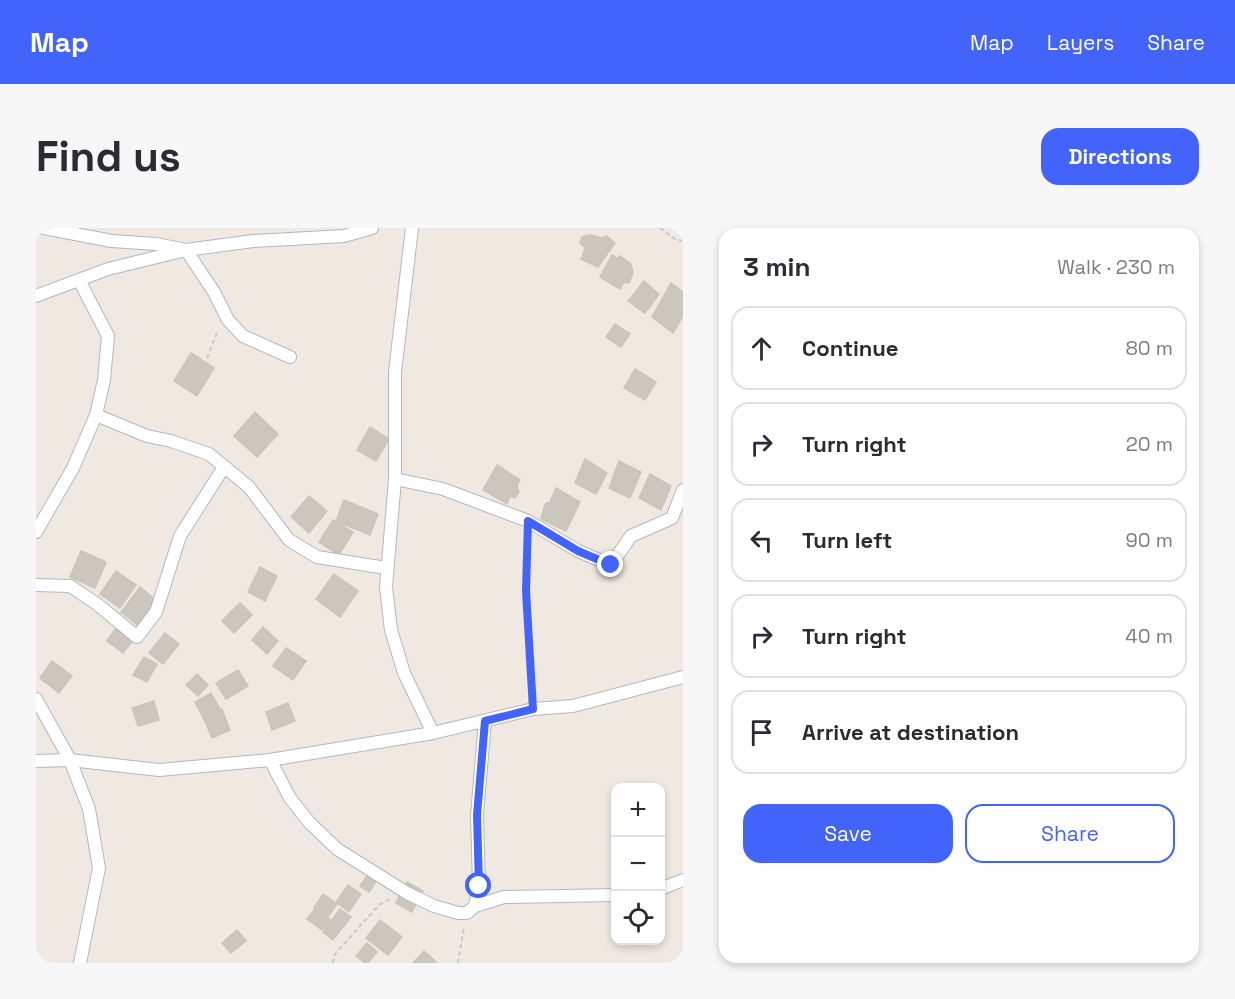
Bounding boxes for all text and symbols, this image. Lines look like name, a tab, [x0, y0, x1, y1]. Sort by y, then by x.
text: Map	[30, 24, 89, 60]
text: Map	[970, 29, 1014, 56]
text: Layers	[1047, 29, 1114, 56]
text: Share	[1147, 29, 1205, 56]
button: Directions	[1041, 128, 1199, 185]
text: Find us	[36, 130, 181, 183]
text: 3 min	[743, 250, 811, 284]
text: Walk · 230 m	[1057, 254, 1175, 280]
icon: ahead	[745, 332, 778, 365]
text: Continue	[802, 334, 898, 362]
text: 80 m	[1125, 335, 1173, 361]
icon: right	[745, 428, 778, 461]
text: Turn right	[802, 430, 907, 458]
text: 20 m	[1126, 431, 1173, 457]
icon: left	[745, 524, 778, 557]
text: Turn left	[802, 526, 892, 554]
text: 90 m	[1126, 527, 1173, 553]
route end	[597, 551, 623, 577]
icon: right	[745, 620, 778, 653]
text: Turn right	[802, 622, 907, 650]
text: 40 m	[1125, 623, 1173, 649]
icon: arrive	[745, 716, 778, 749]
text: Arrive at destination	[802, 718, 1019, 746]
map controls	[611, 783, 665, 945]
button: +	[611, 783, 665, 837]
button: Save	[743, 804, 953, 863]
button: Share	[965, 804, 1175, 863]
button: −	[611, 837, 665, 891]
route start	[465, 872, 491, 898]
button: locate	[611, 891, 665, 945]

